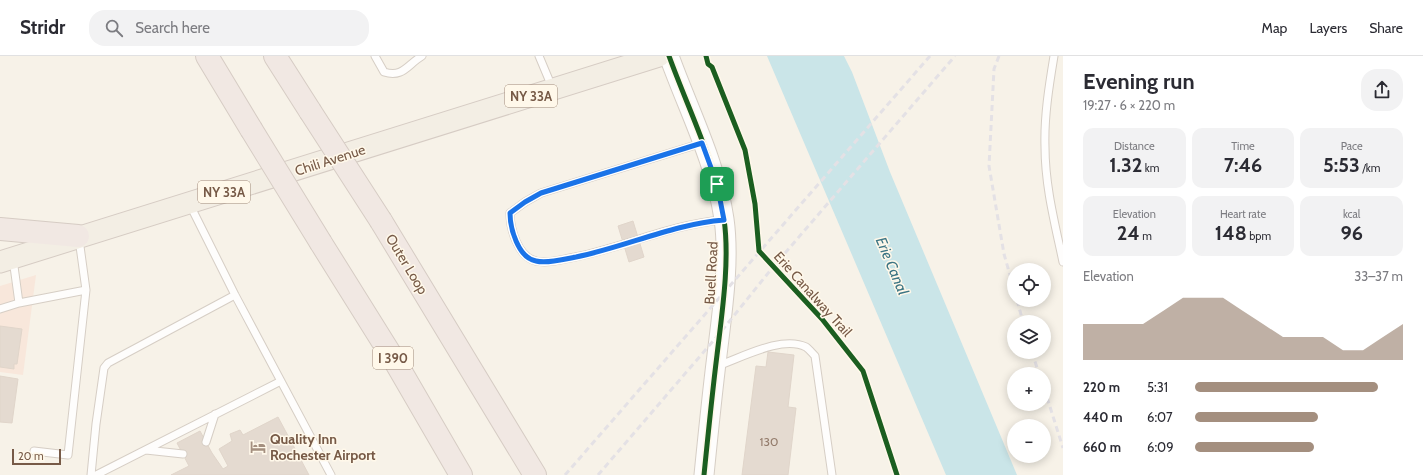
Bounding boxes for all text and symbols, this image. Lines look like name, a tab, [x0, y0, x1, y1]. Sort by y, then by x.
search box	[89, 10, 369, 46]
text: Stridr	[20, 16, 65, 39]
icon: search	[103, 17, 125, 39]
text: Search here	[135, 19, 210, 37]
text: Map	[1262, 19, 1287, 37]
text: Layers	[1309, 19, 1347, 37]
text: Share	[1369, 19, 1403, 37]
text: Evening run	[1083, 68, 1195, 95]
button: share	[1361, 69, 1403, 111]
road number: NY 33A	[505, 85, 557, 107]
text: 19:27 · 6 × 220 m	[1083, 97, 1175, 113]
text: Distance	[1114, 139, 1155, 153]
text: Time	[1231, 139, 1255, 153]
text: Pace	[1341, 139, 1363, 153]
street label: Chili Avenue	[293, 140, 367, 180]
text: 1.32	[1109, 153, 1142, 177]
text: 7:46	[1224, 153, 1262, 177]
text: 5:53	[1323, 153, 1360, 177]
text: km	[1142, 161, 1159, 175]
text: /km	[1360, 161, 1380, 175]
pin	[700, 167, 734, 201]
icon: arrive	[706, 173, 728, 195]
road number: NY 33A	[198, 181, 250, 203]
text: Elevation	[1113, 207, 1156, 221]
text: Heart rate	[1220, 207, 1266, 221]
text: kcal	[1343, 207, 1360, 221]
text: 24	[1117, 221, 1140, 245]
text: 148	[1215, 221, 1247, 245]
text: 96	[1340, 221, 1363, 245]
text: m	[1140, 229, 1152, 243]
text: bpm	[1247, 229, 1271, 243]
street label: Outer Loop	[382, 230, 432, 298]
water label: Erie Canal	[872, 234, 912, 298]
street label: Buell Road	[700, 241, 722, 305]
street label: Erie Canalway Trail	[770, 248, 857, 341]
map controls	[1007, 263, 1051, 463]
button: locate	[1007, 263, 1051, 307]
text: Elevation	[1083, 268, 1134, 284]
text: 33–37 m	[1354, 268, 1403, 284]
button: layers	[1007, 315, 1051, 359]
road number: I 390	[373, 347, 413, 369]
button: +	[1007, 367, 1051, 411]
text: 220 m	[1083, 379, 1120, 395]
text: 5:31	[1147, 379, 1168, 395]
text: 440 m	[1083, 409, 1123, 425]
text: 6:07	[1147, 409, 1173, 425]
button: −	[1007, 419, 1051, 463]
place label: Quality Inn Rochester Airport	[270, 430, 376, 464]
house number: 130	[760, 434, 778, 449]
hotel icon: Quality Inn Rochester Airport	[249, 438, 267, 456]
text: 660 m	[1083, 439, 1121, 455]
text: 6:09	[1147, 439, 1174, 455]
scale bar	[12, 447, 61, 466]
text: 20 m	[18, 449, 44, 463]

